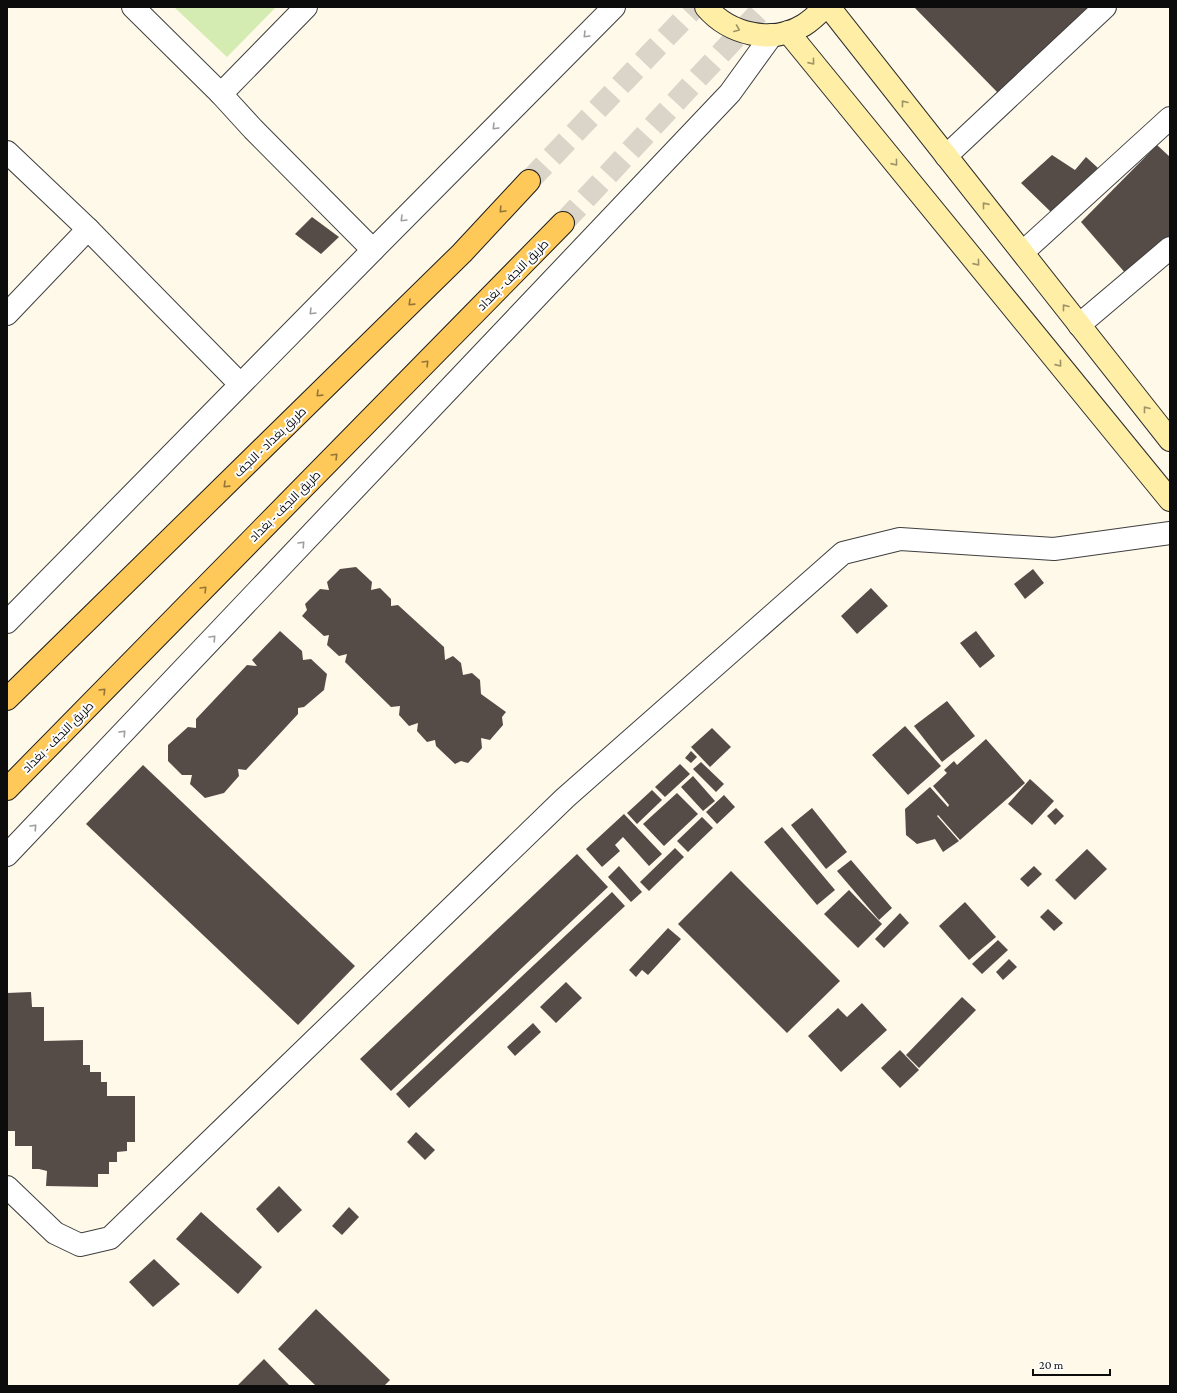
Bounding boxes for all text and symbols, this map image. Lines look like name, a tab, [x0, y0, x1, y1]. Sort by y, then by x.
one-way arrow	[733, 25, 740, 33]
one-way arrow	[583, 30, 591, 38]
one-way arrow	[808, 57, 815, 65]
one-way arrow	[902, 100, 909, 107]
one-way arrow	[492, 122, 500, 130]
one-way arrow	[890, 158, 897, 165]
one-way arrow	[983, 202, 990, 209]
one-way arrow	[500, 205, 507, 213]
one-way arrow	[400, 214, 408, 222]
street label: طريق النجف - بغداد	[475, 236, 552, 313]
one-way arrow	[972, 259, 979, 266]
one-way arrow	[408, 298, 416, 306]
one-way arrow	[1063, 305, 1070, 312]
one-way arrow	[309, 307, 317, 315]
one-way arrow	[1055, 359, 1062, 367]
one-way arrow	[421, 360, 429, 368]
one-way arrow	[316, 389, 324, 397]
street label: طريق بغداد - النجف	[231, 404, 309, 480]
one-way arrow	[1143, 407, 1150, 414]
one-way arrow	[330, 453, 338, 461]
street label: طريق النجف - بغداد	[247, 467, 324, 544]
one-way arrow	[223, 480, 231, 488]
one-way arrow	[297, 541, 305, 549]
one-way arrow	[199, 586, 207, 594]
one-way arrow	[208, 635, 216, 643]
one-way arrow	[98, 688, 106, 696]
street label: طريق النجف - بغداد	[20, 698, 97, 775]
one-way arrow	[118, 730, 126, 738]
one-way arrow	[29, 824, 37, 832]
scale bar	[1033, 1351, 1110, 1377]
text: 20 m	[1039, 1358, 1064, 1372]

